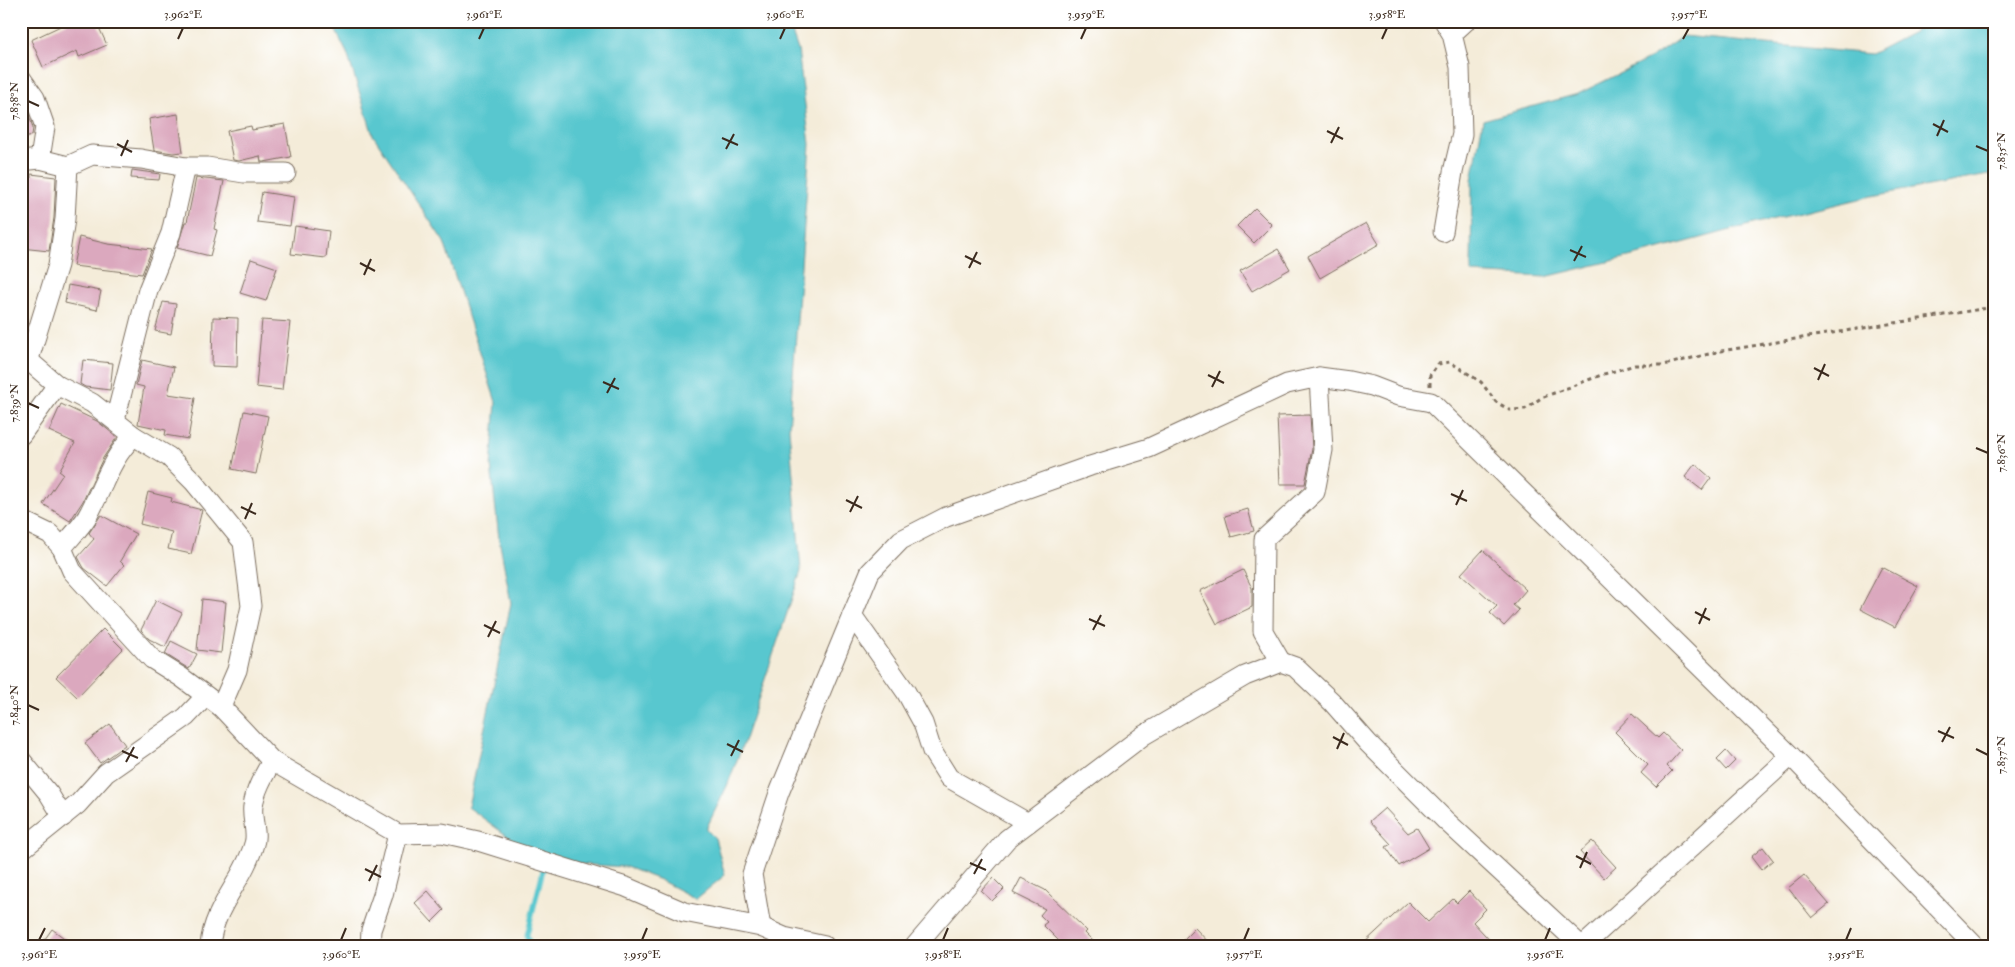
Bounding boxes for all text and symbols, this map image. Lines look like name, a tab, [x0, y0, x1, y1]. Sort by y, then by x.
text: 3.962°E	[164, 7, 202, 22]
text: 3.961°E	[466, 7, 502, 22]
text: 3.960°E	[766, 7, 804, 22]
text: 3.959°E	[1067, 7, 1105, 22]
text: 3.958°E	[1369, 7, 1406, 22]
text: 3.957°E	[1671, 7, 1708, 22]
text: 7.838°N	[7, 82, 22, 120]
text: 7.835°N	[1994, 132, 2009, 170]
text: 7.839°N	[7, 383, 22, 422]
text: 7.836°N	[1994, 433, 2009, 472]
text: 7.840°N	[7, 684, 22, 725]
text: 7.837°N	[1994, 736, 2009, 774]
text: 3.961°E	[21, 947, 57, 962]
text: 3.960°E	[322, 947, 360, 962]
text: 3.959°E	[623, 947, 661, 962]
text: 3.958°E	[925, 947, 962, 962]
text: 3.957°E	[1226, 947, 1263, 962]
text: 3.956°E	[1526, 947, 1564, 962]
text: 3.955°E	[1828, 947, 1865, 962]

